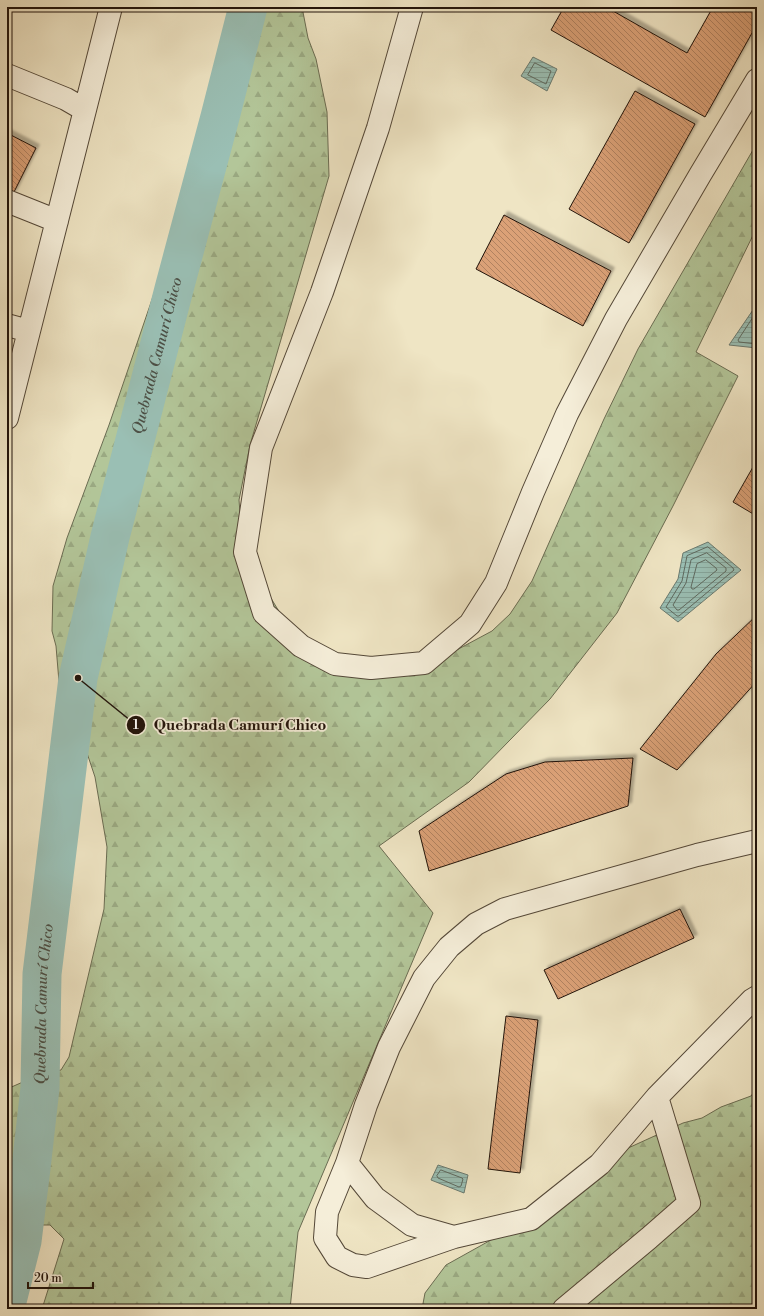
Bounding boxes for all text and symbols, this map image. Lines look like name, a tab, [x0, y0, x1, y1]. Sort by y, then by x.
water label: Quebrada Camurí Chico	[128, 275, 187, 436]
callout: Quebrada Camurí Chico	[126, 711, 334, 738]
text: Quebrada Camurí Chico	[154, 716, 326, 735]
text: 1	[133, 718, 139, 733]
water label: Quebrada Camurí Chico	[31, 923, 58, 1085]
scale bar	[28, 1264, 93, 1290]
text: 20 m	[34, 1271, 62, 1286]

